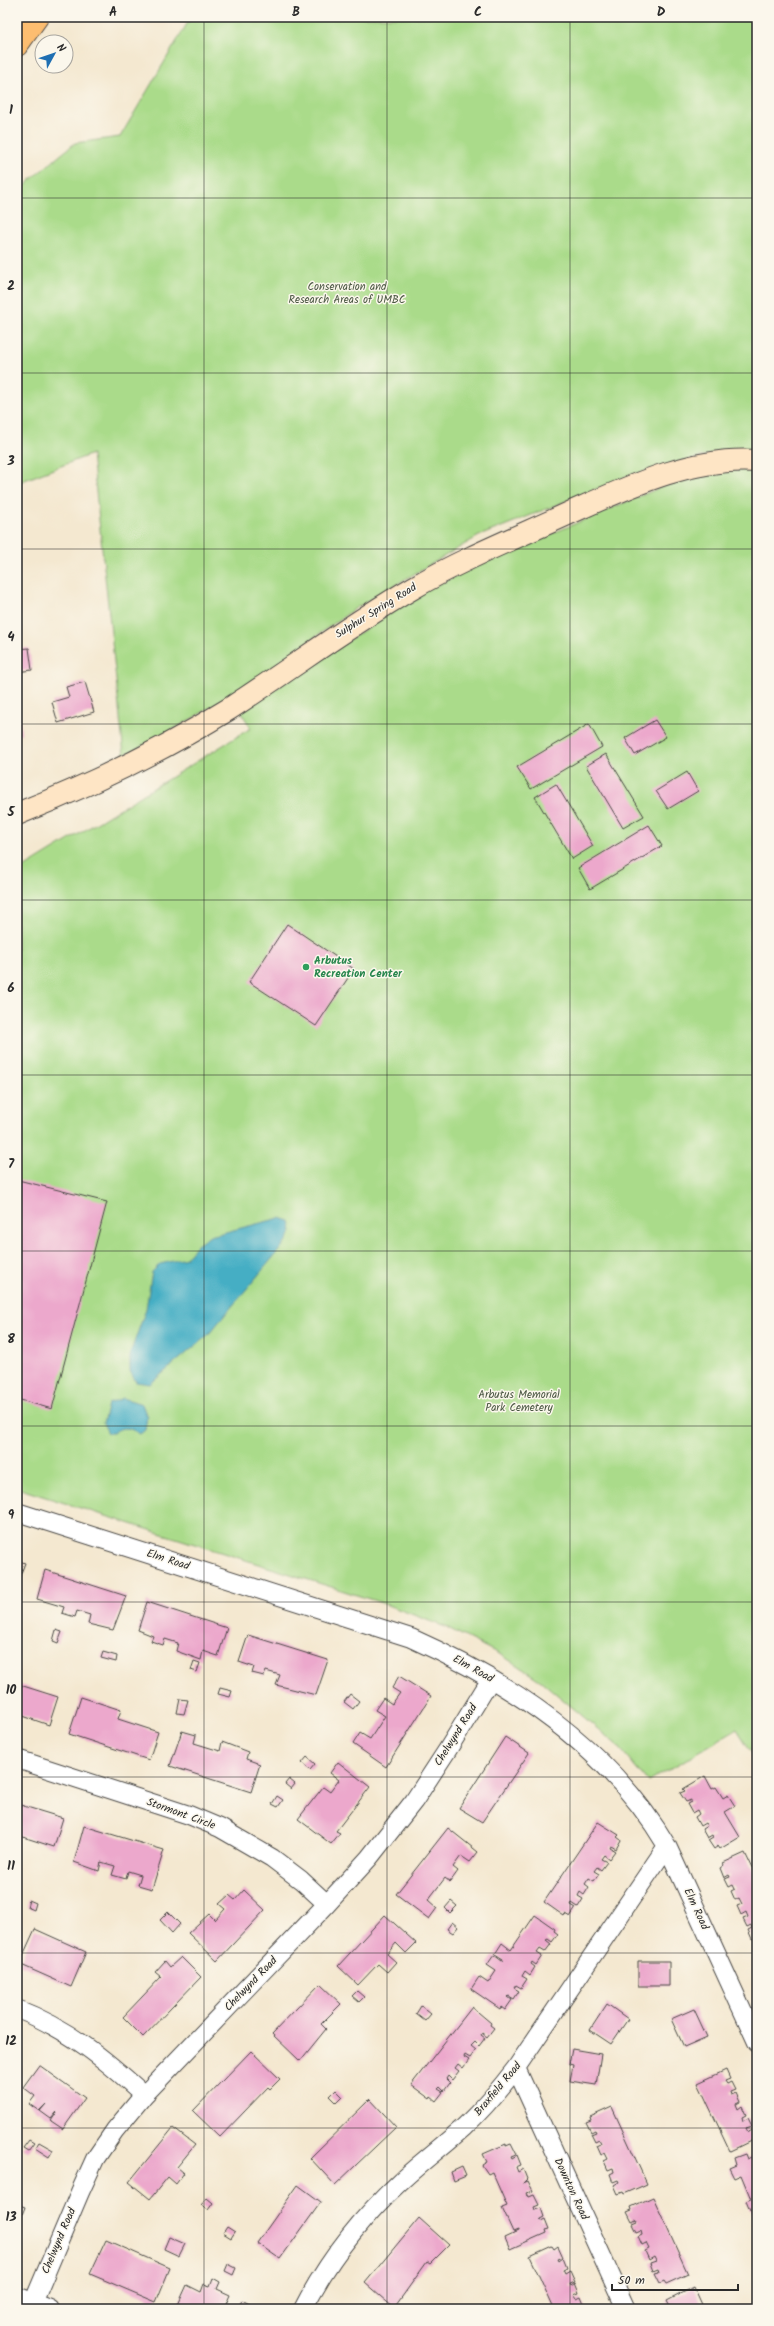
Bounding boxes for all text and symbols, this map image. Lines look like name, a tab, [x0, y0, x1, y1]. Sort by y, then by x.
text: A	[109, 2, 117, 23]
text: B	[292, 2, 300, 23]
text: C	[474, 2, 482, 23]
text: D	[657, 2, 666, 23]
north arrow	[34, 34, 74, 74]
text: N	[52, 40, 70, 57]
text: 1	[9, 100, 13, 121]
text: 2	[7, 276, 15, 297]
park label: Conservation and Research Areas of UMBC	[289, 278, 406, 309]
text: 3	[6, 451, 15, 472]
street label: Sulphur Spring Road	[332, 578, 421, 643]
text: 4	[7, 627, 15, 648]
text: 5	[7, 802, 16, 823]
place label: Arbutus Recreation Center	[314, 952, 403, 983]
marker: Arbutus Recreation Center	[301, 962, 311, 972]
text: 6	[7, 978, 15, 999]
text: 7	[8, 1154, 15, 1175]
text: 8	[7, 1329, 15, 1350]
park label: Arbutus Memorial Park Cemetery	[478, 1386, 560, 1417]
text: 9	[8, 1505, 15, 1526]
street label: Elm Road	[144, 1545, 192, 1576]
street label: Elm Road	[449, 1650, 497, 1688]
text: 10	[6, 1680, 17, 1701]
street label: Chelwynd Road	[430, 1700, 483, 1770]
street label: Stormont Circle	[144, 1793, 218, 1835]
text: 11	[7, 1856, 15, 1877]
street label: Elm Road	[678, 1885, 714, 1933]
street label: Chelwynd Road	[220, 1952, 282, 2016]
text: 12	[5, 2031, 17, 2052]
street label: Braxfield Road	[470, 2058, 526, 2120]
street label: Downton Road	[549, 2155, 594, 2224]
street label: Chelwynd Road	[37, 2205, 81, 2277]
text: 13	[5, 2207, 17, 2228]
scale bar	[612, 2266, 738, 2292]
text: 50 m	[618, 2271, 645, 2290]

